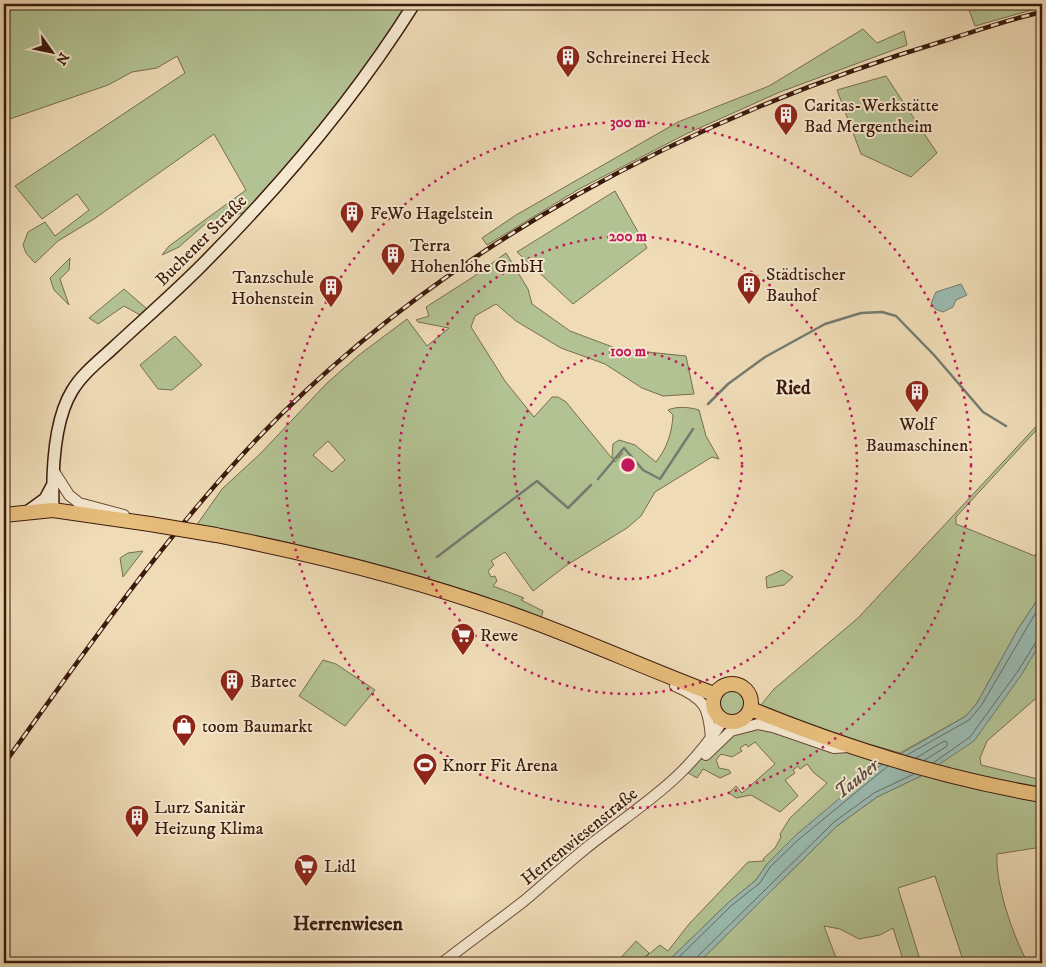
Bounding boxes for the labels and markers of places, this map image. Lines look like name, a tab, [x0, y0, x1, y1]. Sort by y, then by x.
building icon: Schreinerei Heck	[555, 44, 581, 78]
place label: Schreinerei Heck	[586, 47, 710, 69]
place label: Caritas-Werkstätte Bad Mergentheim	[804, 95, 939, 138]
building icon: Caritas-Werkstätte Bad Mergentheim	[773, 102, 799, 136]
building icon: FeWo Hagelstein	[339, 200, 365, 234]
place label: FeWo Hagelstein	[370, 203, 494, 225]
place label: Terra Hohenlohe GmbH	[410, 235, 544, 278]
building icon: Terra Hohenlohe GmbH	[380, 242, 406, 276]
place label: Städtischer Bauhof	[766, 264, 846, 307]
place label: Tanzschule Hohenstein	[231, 267, 315, 310]
building icon: Städtischer Bauhof	[736, 271, 762, 305]
building icon: Tanzschule Hohenstein	[318, 274, 344, 308]
building icon: Wolf Baumaschinen	[904, 379, 930, 413]
place label: Wolf Baumaschinen	[866, 414, 969, 457]
centre of rings	[619, 456, 637, 474]
supermarket icon: Rewe	[450, 622, 476, 656]
place label: Rewe	[480, 625, 518, 647]
building icon: Bartec	[219, 668, 245, 702]
place label: Bartec	[250, 671, 297, 693]
shop icon: toom Baumarkt	[171, 713, 197, 747]
place label: toom Baumarkt	[202, 716, 313, 738]
sports icon: Knorr Fit Arena	[412, 752, 438, 786]
place label: Knorr Fit Arena	[442, 755, 558, 777]
place label: Lurz Sanitär Heizung Klima	[154, 797, 264, 840]
building icon: Lurz Sanitär Heizung Klima	[124, 804, 150, 838]
supermarket icon: Lidl	[293, 853, 319, 887]
place label: Lidl	[324, 856, 357, 878]

